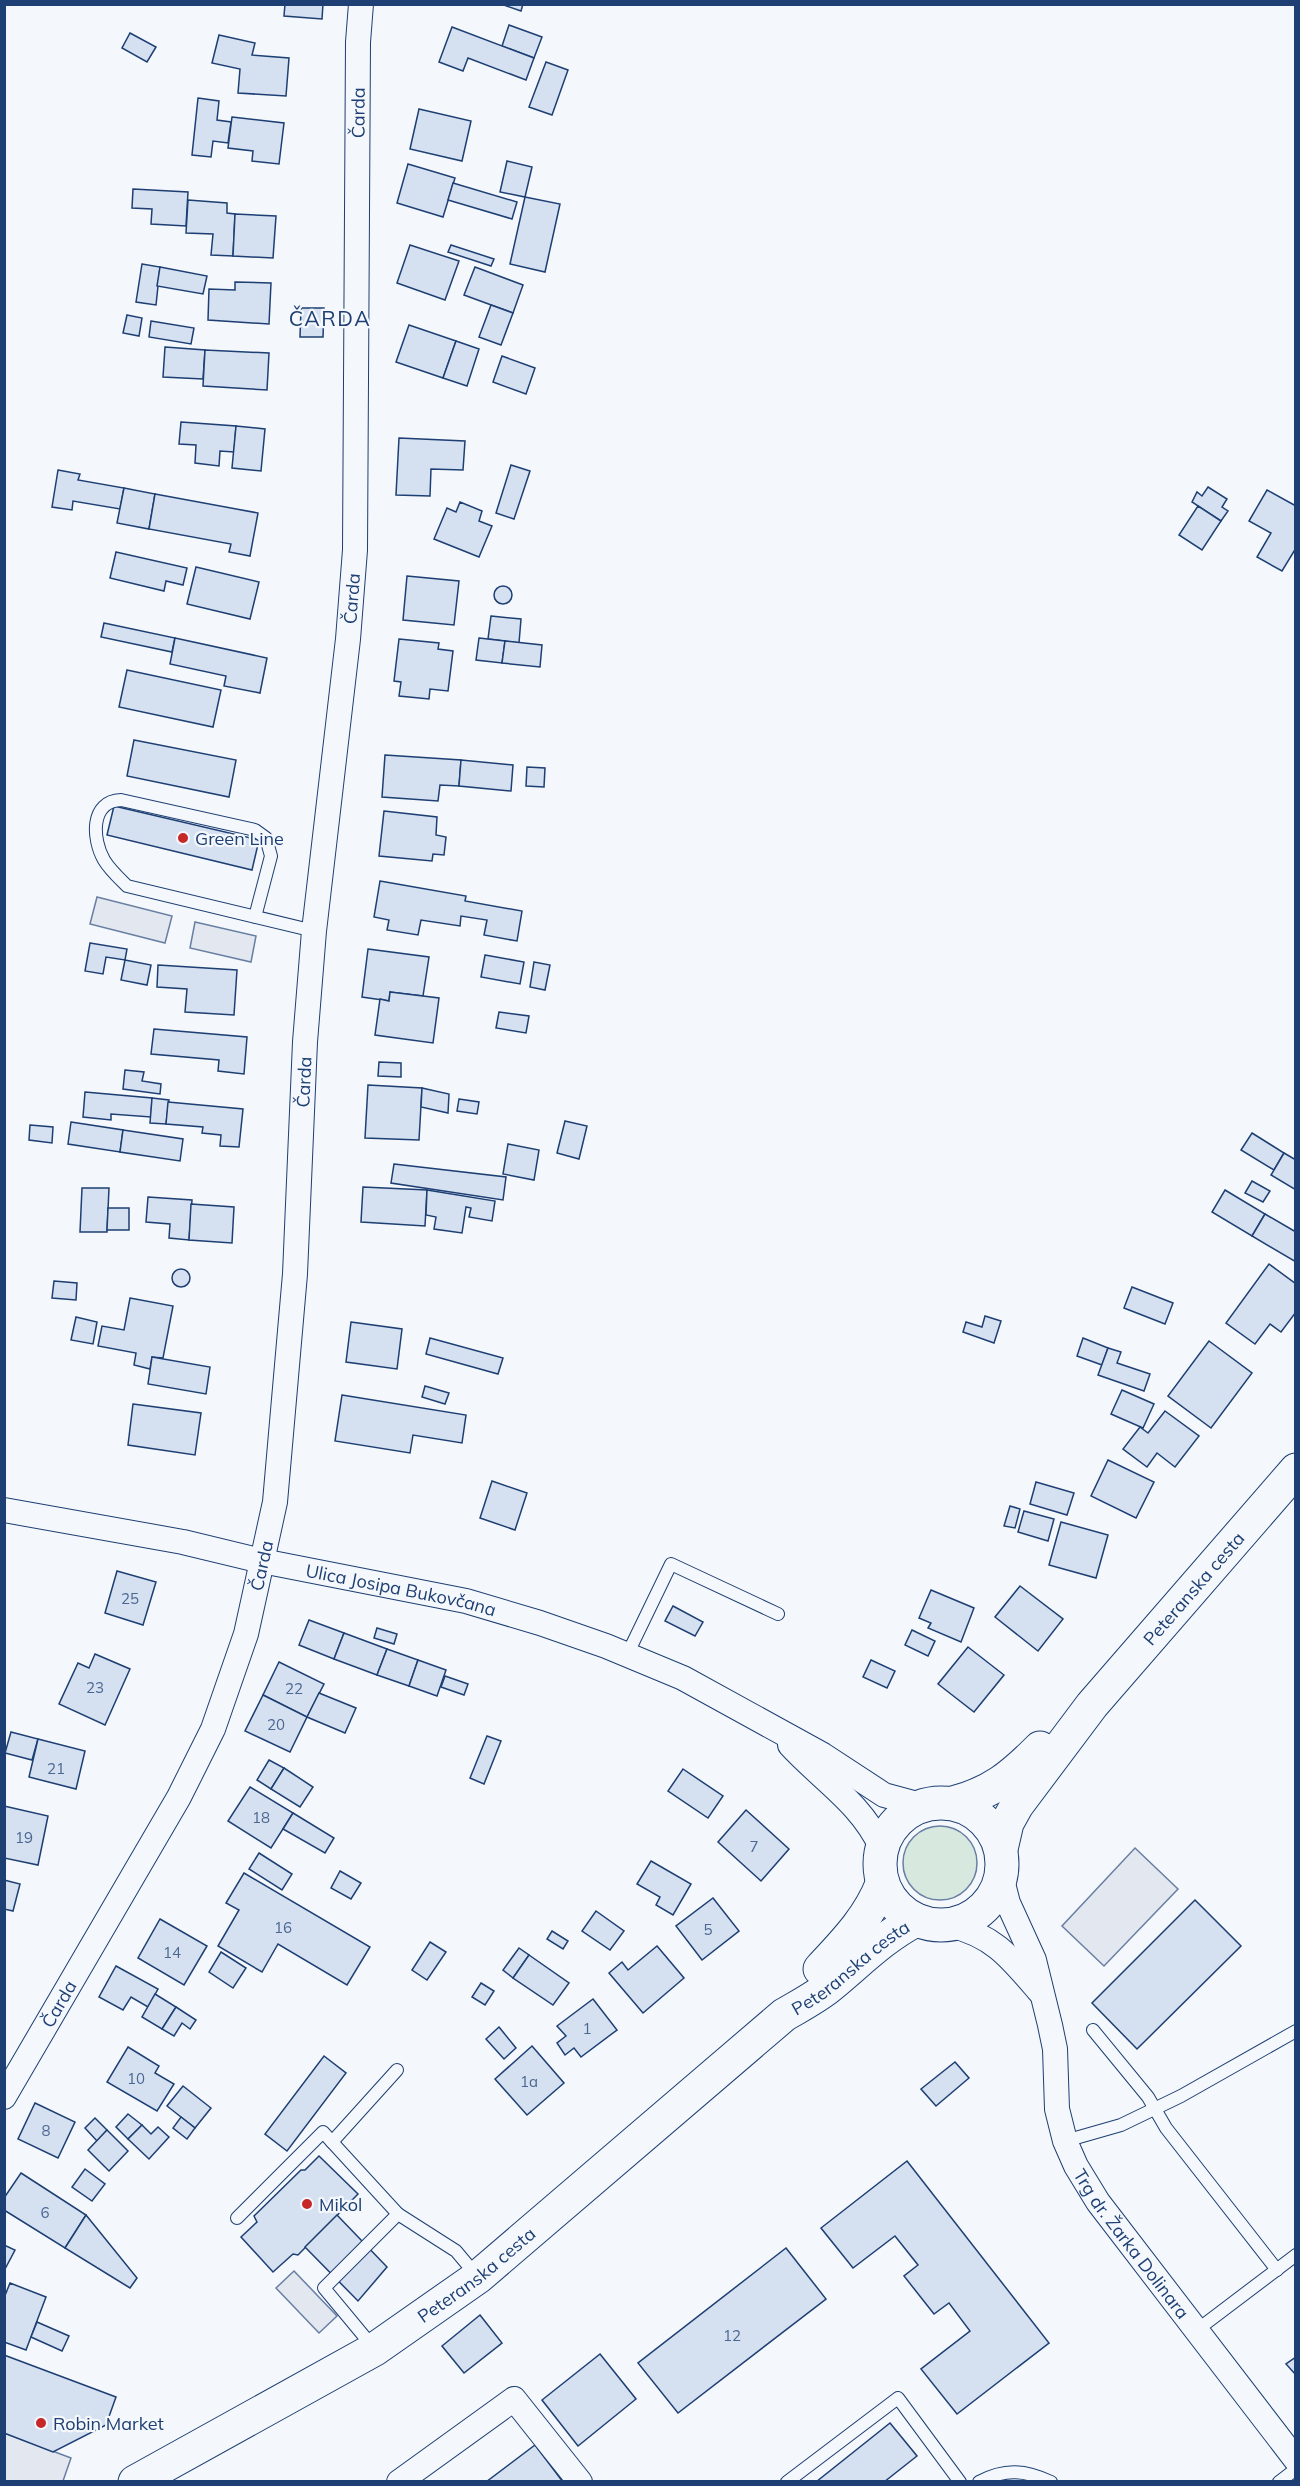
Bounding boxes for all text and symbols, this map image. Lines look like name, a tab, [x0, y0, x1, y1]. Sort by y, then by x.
street label: Čarda	[346, 87, 369, 138]
district label: ČARDA	[289, 305, 371, 331]
street label: Čarda	[338, 572, 365, 625]
place label: Green Line	[195, 827, 284, 850]
marker: Green Line	[176, 831, 190, 845]
street label: Čarda	[291, 1056, 316, 1108]
street label: Peteranska cesta	[1138, 1527, 1249, 1650]
street label: Čarda	[244, 1538, 278, 1593]
street label: Ulica Josipa Bukovčana	[304, 1558, 499, 1621]
house number: 25	[121, 1589, 139, 1608]
house number: 23	[86, 1678, 104, 1697]
house number: 22	[285, 1679, 303, 1698]
house number: 20	[267, 1715, 285, 1734]
house number: 21	[47, 1759, 65, 1778]
house number: 18	[252, 1808, 270, 1827]
house number: 19	[15, 1828, 33, 1847]
house number: 7	[749, 1837, 759, 1856]
street label: Peteranska cesta	[787, 1915, 914, 2020]
house number: 16	[274, 1918, 292, 1937]
house number: 5	[703, 1920, 713, 1939]
house number: 14	[163, 1943, 181, 1962]
street label: Čarda	[36, 1976, 81, 2031]
house number: 1	[582, 2019, 592, 2038]
house number: 10	[127, 2069, 145, 2088]
house number: 1a	[520, 2072, 538, 2091]
house number: 8	[41, 2121, 51, 2140]
street label: Trg dr. Žarka Dolinara	[1069, 2164, 1195, 2323]
place label: Mikol	[319, 2193, 362, 2216]
marker: Mikol	[300, 2197, 314, 2211]
house number: 6	[40, 2203, 50, 2222]
street label: Peteranska cesta	[413, 2222, 540, 2327]
house number: 12	[723, 2326, 741, 2345]
place label: Robin Market	[53, 2412, 164, 2435]
marker: Robin Market	[34, 2416, 48, 2430]

